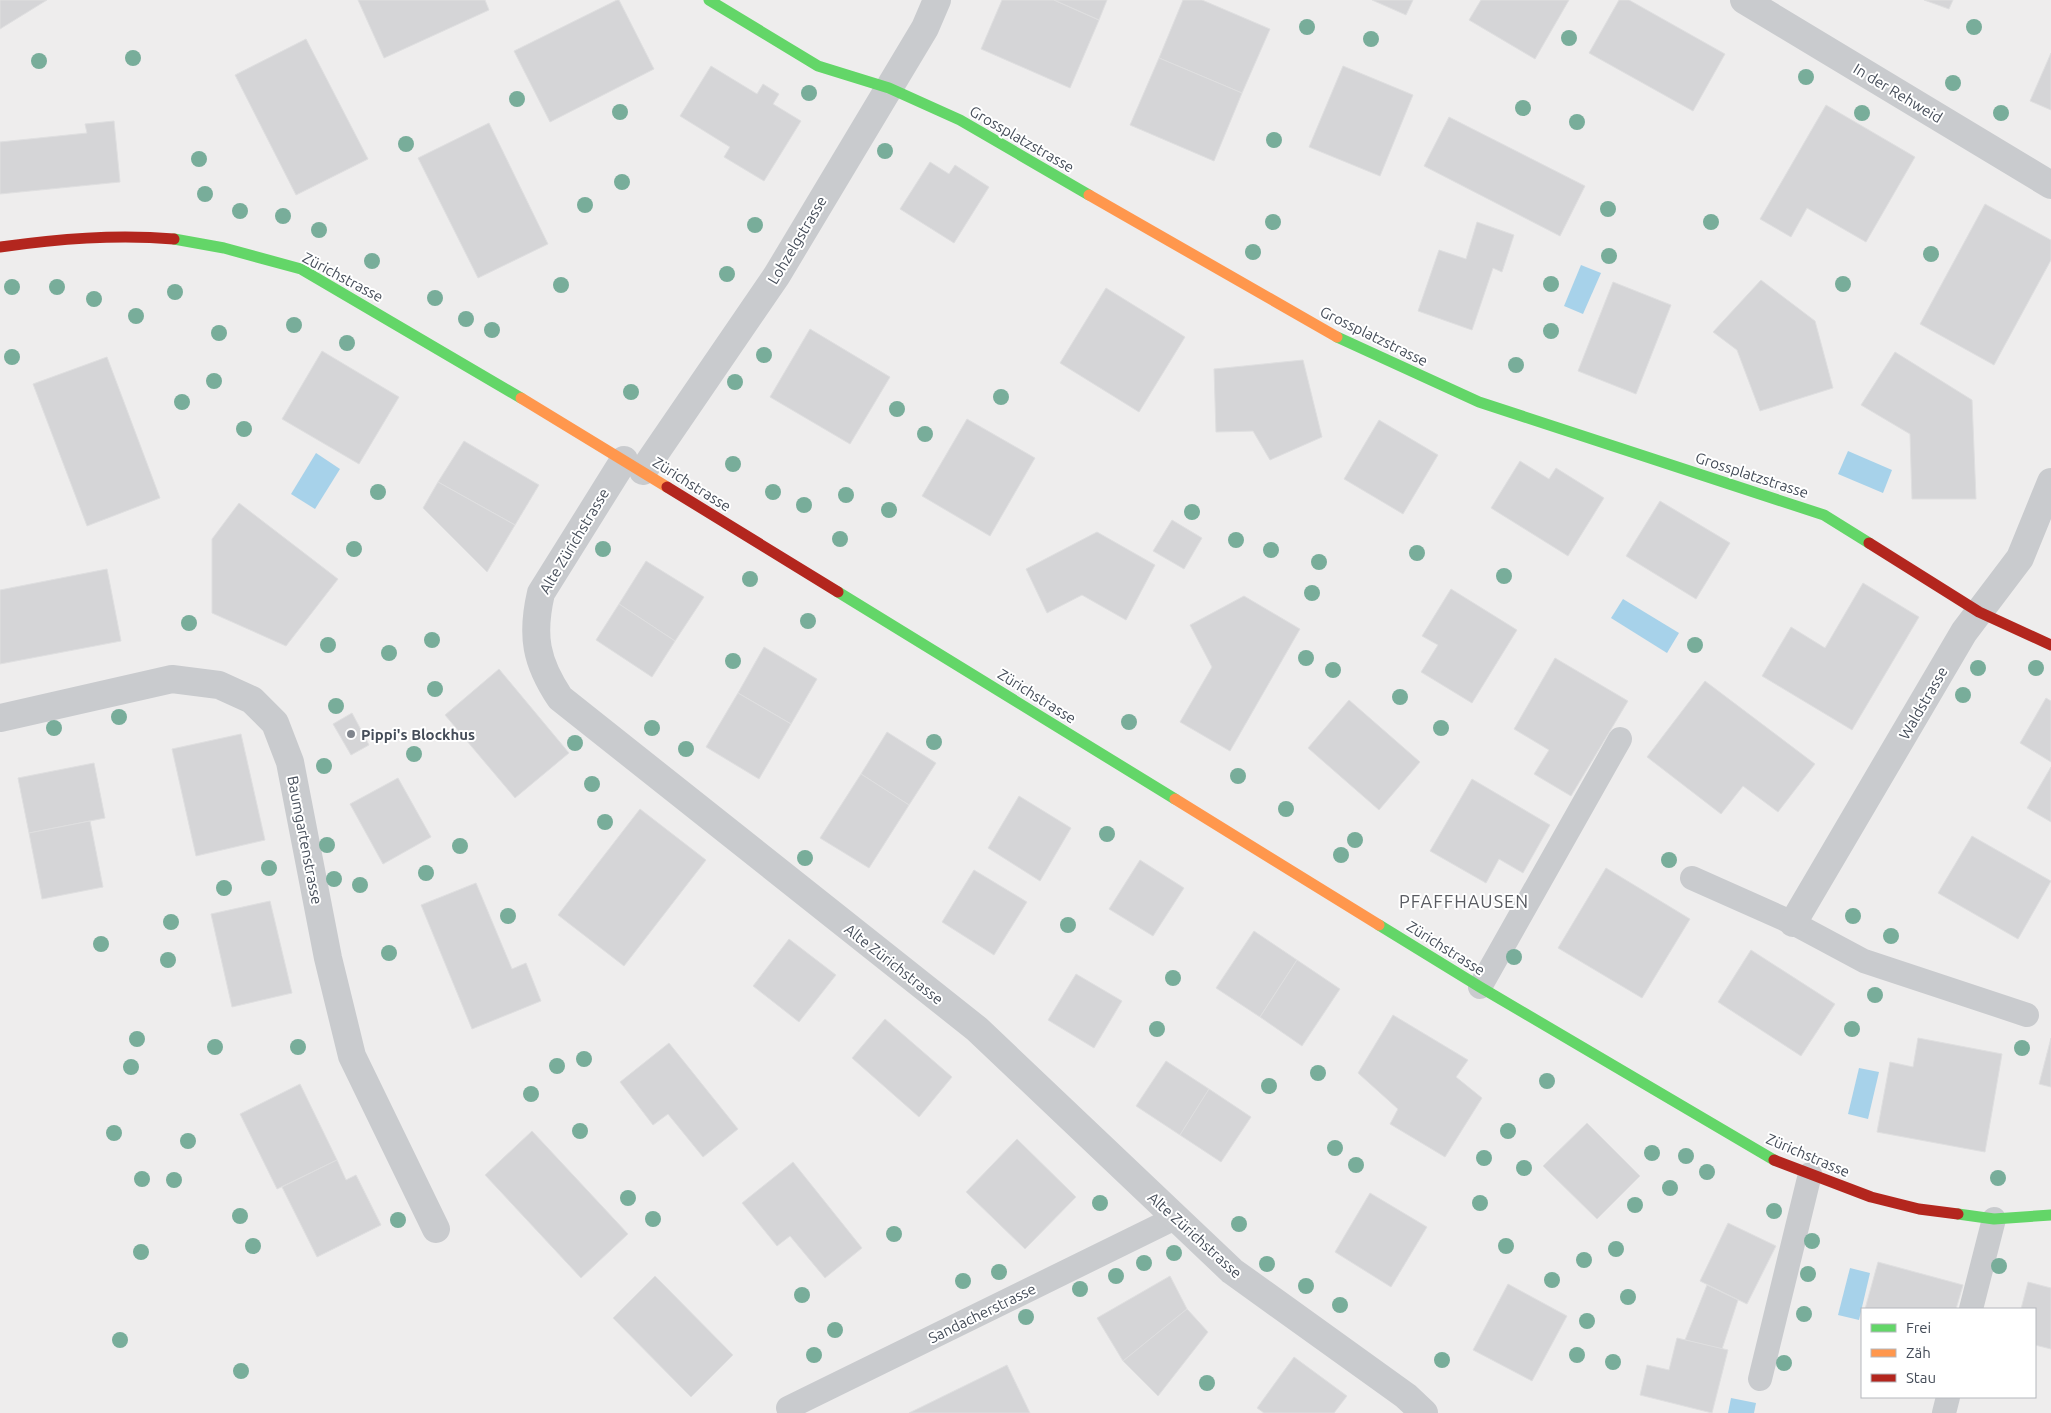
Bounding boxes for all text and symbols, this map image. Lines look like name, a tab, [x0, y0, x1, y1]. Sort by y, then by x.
street label: In der Rehweid	[1851, 60, 1945, 126]
street label: Grossplatzstrasse	[967, 102, 1077, 176]
street label: Lohzelgstrasse	[764, 193, 830, 287]
street label: Zürichstrasse	[300, 249, 386, 305]
street label: Grossplatzstrasse	[1317, 303, 1431, 369]
street label: Grossplatzstrasse	[1693, 449, 1811, 501]
street label: Zürichstrasse	[650, 453, 734, 515]
street label: Alte Zürichstrasse	[536, 485, 612, 597]
street label: Waldstrasse	[1895, 664, 1951, 742]
street label: Zürichstrasse	[995, 665, 1079, 727]
place label: Pippi's Blockhus	[361, 726, 475, 743]
marker: Pippi's Blockhus	[345, 728, 357, 740]
street label: Baumgartenstrasse	[284, 774, 326, 906]
district label: PFAFFHAUSEN	[1399, 891, 1529, 911]
street label: Zürichstrasse	[1404, 917, 1488, 979]
street label: Alte Zürichstrasse	[841, 920, 947, 1008]
street label: Zürichstrasse	[1764, 1130, 1852, 1180]
street label: Alte Zürichstrasse	[1145, 1188, 1245, 1282]
street label: Sandacherstrasse	[926, 1280, 1038, 1346]
legend	[1861, 1308, 2036, 1398]
text: Frei	[1906, 1319, 1931, 1336]
text: Zäh	[1906, 1344, 1931, 1361]
text: Stau	[1906, 1369, 1936, 1386]

